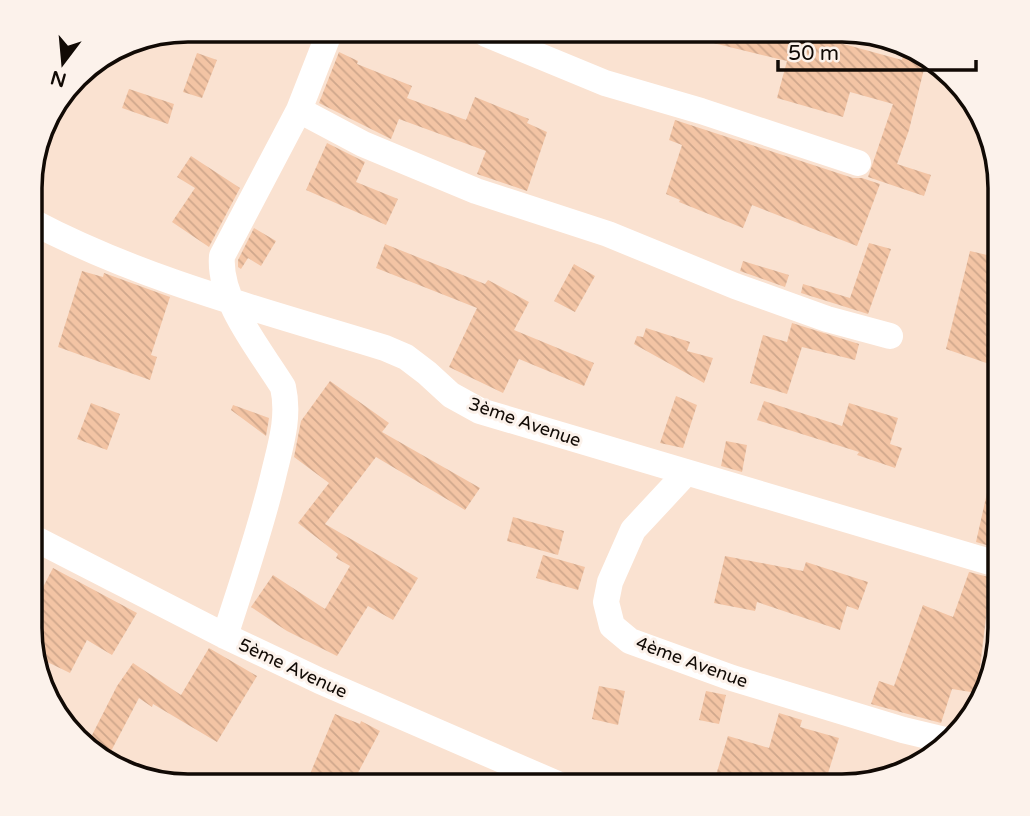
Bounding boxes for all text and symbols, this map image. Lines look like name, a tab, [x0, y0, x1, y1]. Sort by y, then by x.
north arrow	[28, 28, 98, 98]
scale bar	[778, 28, 976, 72]
text: 50 m	[788, 41, 839, 66]
text: N	[48, 66, 69, 91]
street label: 3ème Avenue	[466, 393, 584, 451]
street label: 4ème Avenue	[633, 632, 751, 692]
street label: 5ème Avenue	[235, 633, 351, 703]

